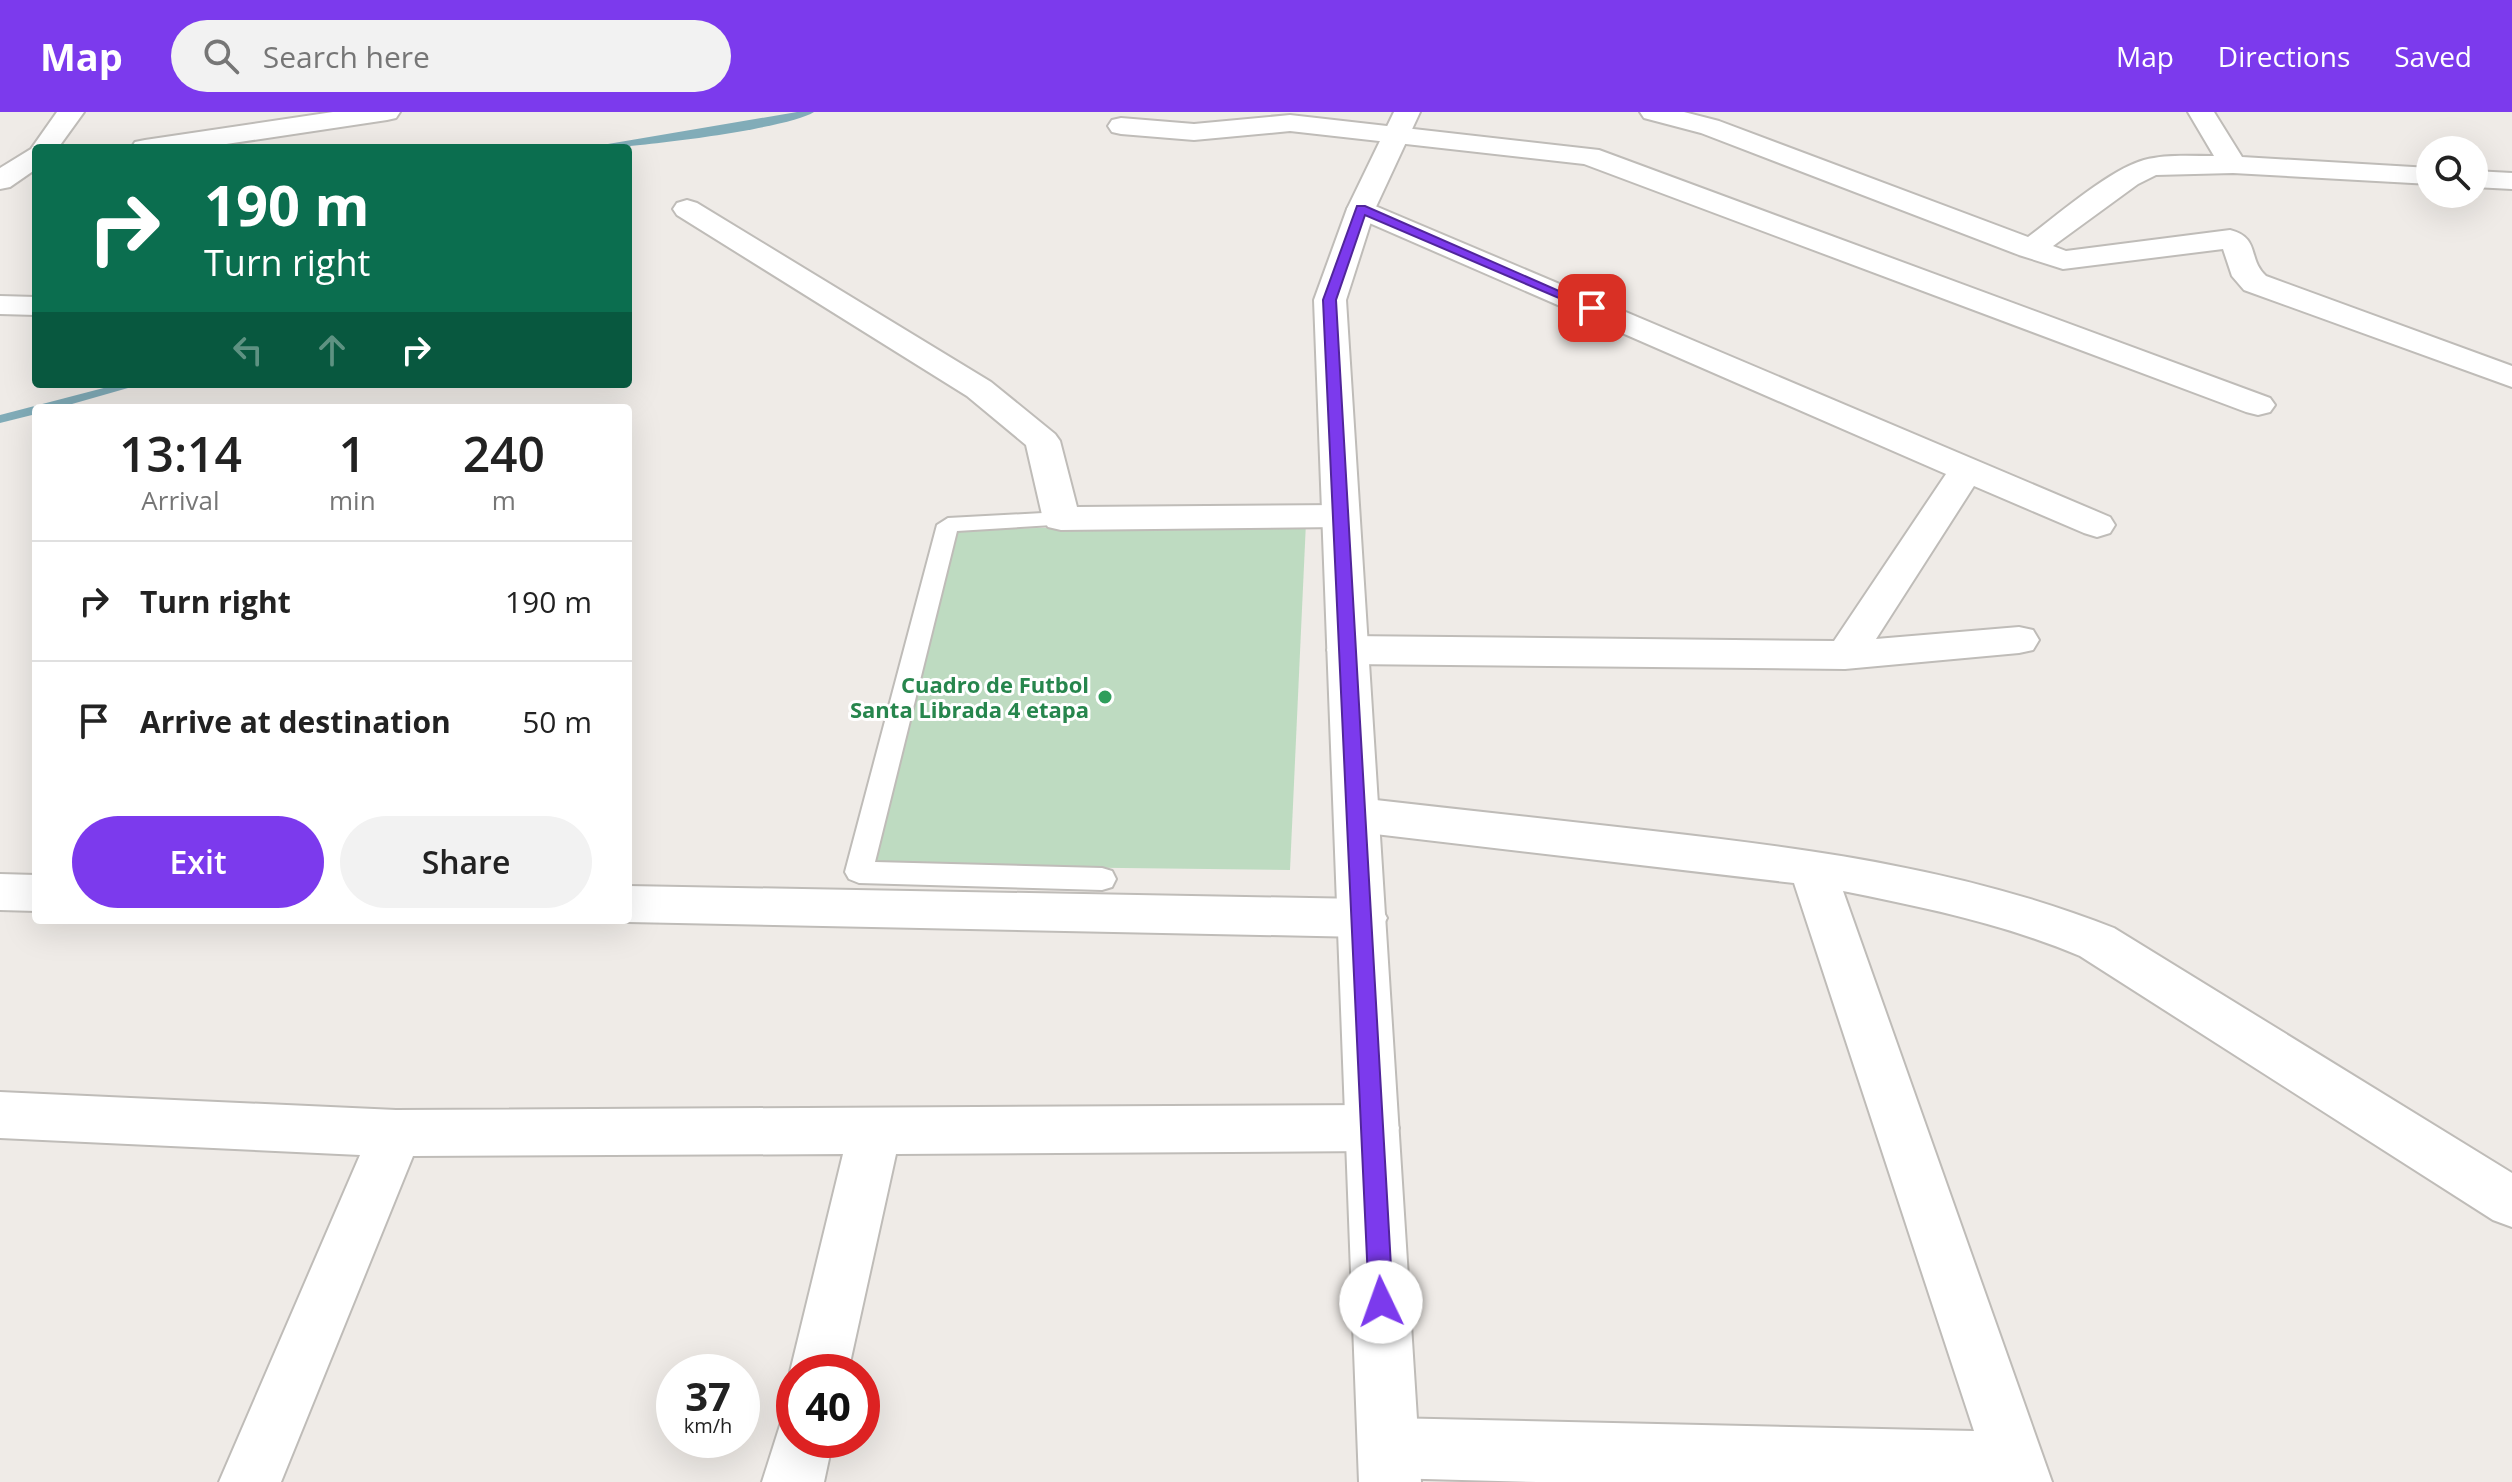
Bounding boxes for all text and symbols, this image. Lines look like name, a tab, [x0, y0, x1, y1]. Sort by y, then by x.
search box	[171, 20, 731, 92]
text: Map	[40, 30, 123, 82]
icon: search	[199, 34, 243, 78]
text: Search here	[263, 36, 430, 77]
text: Map	[2116, 37, 2174, 75]
text: Directions	[2218, 37, 2350, 75]
text: Saved	[2394, 37, 2472, 75]
map controls	[2416, 136, 2488, 208]
button: search	[2416, 136, 2488, 208]
text: 190 m	[204, 166, 370, 242]
icon: right	[72, 176, 176, 280]
text: Turn right	[204, 238, 370, 287]
pin	[1558, 274, 1626, 342]
icon: arrive	[1570, 286, 1614, 330]
icon: left	[226, 328, 270, 372]
icon: ahead	[310, 328, 354, 372]
icon: right	[394, 328, 438, 372]
text: 13:14	[119, 421, 242, 486]
text: 1	[339, 421, 366, 486]
text: 240	[463, 421, 545, 486]
text: Arrival	[141, 482, 220, 518]
text: min	[329, 482, 376, 518]
text: m	[492, 482, 516, 518]
icon: right	[72, 579, 116, 623]
text: Turn right	[140, 581, 291, 622]
text: 190 m	[505, 581, 592, 622]
place label: Cuadro de Futbol Santa Librada 4 etapa	[850, 669, 1089, 724]
marker: Cuadro de Futbol Santa Librada 4 etapa	[1096, 688, 1114, 706]
icon: arrive	[72, 699, 116, 743]
text: Arrive at destination	[140, 701, 451, 742]
text: 50 m	[522, 701, 592, 742]
button: Exit	[72, 816, 324, 908]
button: Share	[340, 816, 592, 908]
position arrow	[1339, 1260, 1423, 1344]
speed limit sign: 40	[776, 1354, 880, 1458]
text: 37	[685, 1368, 731, 1423]
text: km/h	[684, 1412, 732, 1439]

